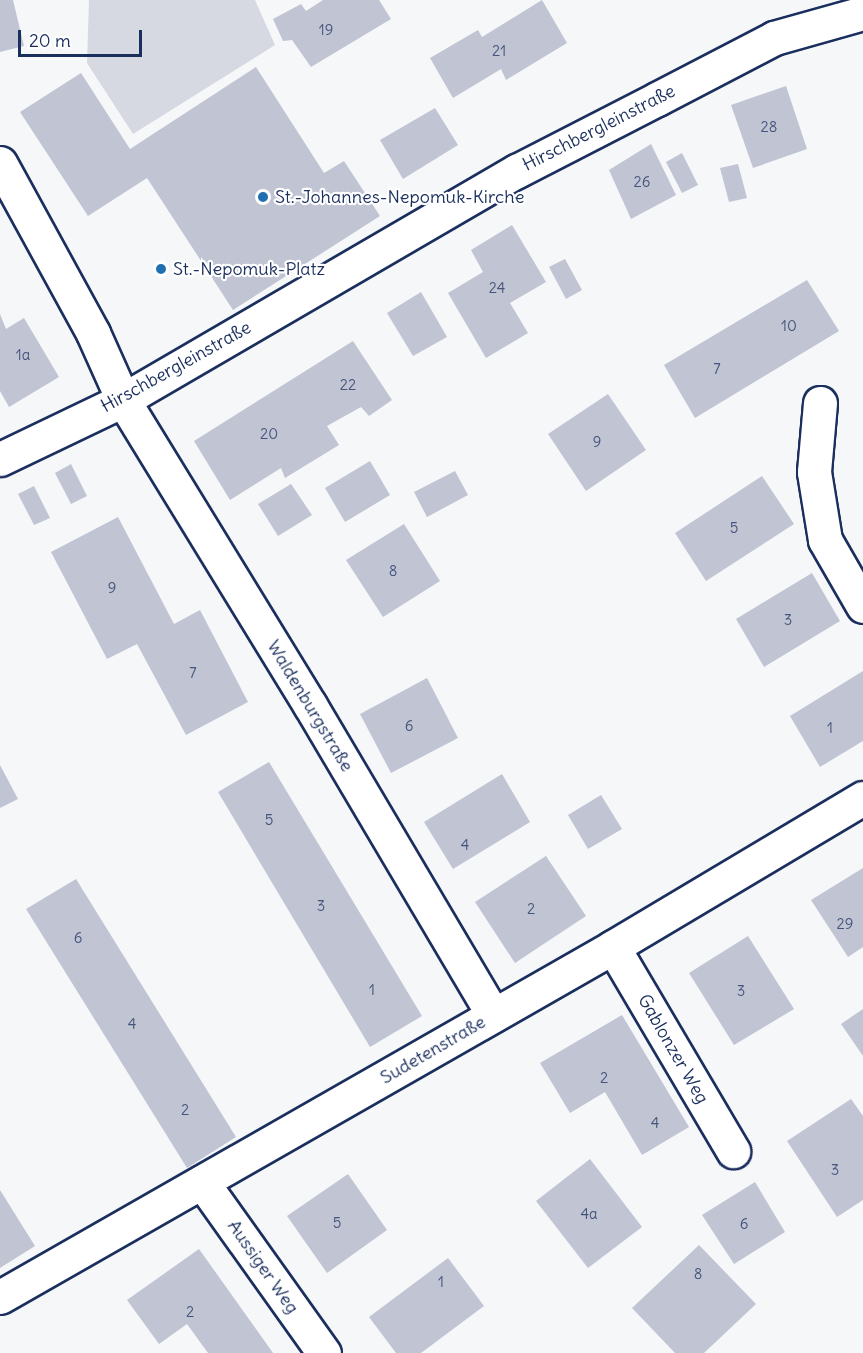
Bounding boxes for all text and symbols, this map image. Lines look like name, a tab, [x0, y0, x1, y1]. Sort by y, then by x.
scale bar	[21, 18, 146, 56]
house number: 19	[319, 21, 333, 39]
text: 20 m	[29, 29, 71, 52]
house number: 21	[492, 42, 506, 60]
street label: Hirschbergleinstraße	[519, 80, 679, 176]
house number: 28	[761, 118, 777, 136]
house number: 26	[634, 173, 650, 191]
place label: St.-Johannes-Nepomuk-Kirche	[275, 186, 524, 208]
marker: St.-Johannes-Nepomuk-Kirche	[256, 190, 270, 204]
place label: St.-Nepomuk-Platz	[173, 258, 325, 280]
marker: St.-Nepomuk-Platz	[154, 262, 168, 276]
house number: 24	[489, 279, 505, 297]
street label: Hirschbergleinstraße	[97, 317, 255, 417]
house number: 10	[781, 317, 797, 335]
house number: 1a	[16, 346, 30, 364]
house number: 7	[713, 360, 721, 378]
house number: 22	[340, 376, 356, 394]
house number: 20	[260, 425, 278, 443]
house number: 9	[593, 433, 601, 451]
house number: 5	[730, 519, 738, 537]
house number: 8	[389, 562, 397, 580]
house number: 9	[108, 579, 116, 597]
house number: 3	[784, 611, 792, 629]
street label: Waldenburgstraße	[262, 636, 358, 776]
house number: 7	[189, 664, 197, 682]
house number: 6	[405, 717, 413, 735]
house number: 1	[827, 719, 833, 737]
house number: 5	[265, 811, 273, 829]
house number: 4	[461, 836, 469, 854]
house number: 3	[317, 897, 325, 915]
house number: 2	[527, 900, 535, 918]
house number: 29	[837, 915, 853, 933]
house number: 6	[74, 929, 82, 947]
house number: 1	[369, 981, 375, 999]
house number: 3	[737, 982, 745, 1000]
street label: Gablonzer Weg	[633, 990, 713, 1108]
street label: Sudetenstraße	[377, 1011, 489, 1089]
house number: 4	[128, 1015, 136, 1033]
house number: 2	[600, 1069, 608, 1087]
house number: 2	[181, 1101, 189, 1119]
house number: 4	[651, 1114, 659, 1132]
house number: 3	[831, 1161, 839, 1179]
house number: 4a	[580, 1205, 598, 1223]
house number: 5	[333, 1214, 341, 1232]
house number: 6	[740, 1215, 748, 1233]
street label: Aussiger Weg	[223, 1216, 303, 1318]
house number: 8	[694, 1265, 702, 1283]
house number: 1	[438, 1273, 444, 1291]
house number: 2	[186, 1303, 194, 1321]

